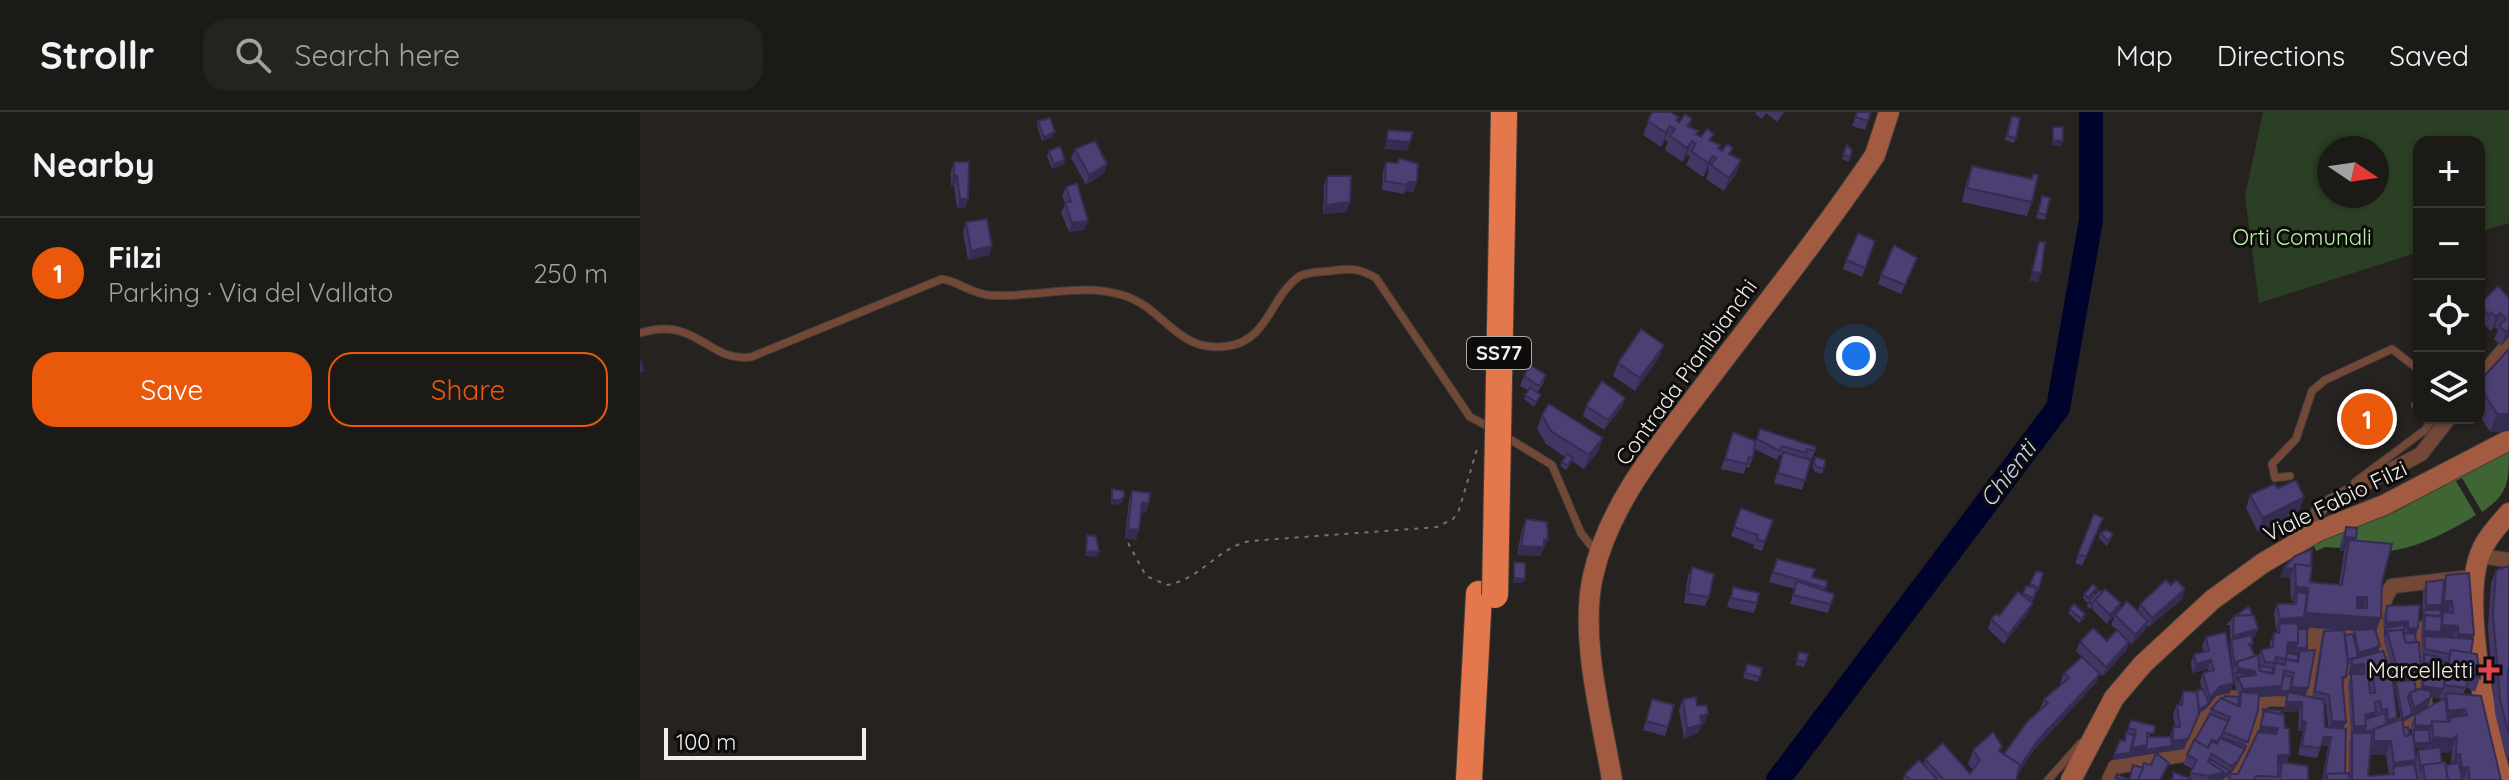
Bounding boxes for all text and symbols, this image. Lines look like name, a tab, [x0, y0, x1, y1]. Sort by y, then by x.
search box	[203, 19, 763, 91]
text: Strollr	[40, 31, 155, 79]
icon: search	[231, 33, 275, 77]
text: Search here	[295, 36, 460, 74]
text: Map	[2116, 38, 2173, 73]
text: Directions	[2217, 38, 2345, 73]
text: Saved	[2389, 38, 2469, 73]
north arrow	[2317, 136, 2389, 208]
map controls	[2413, 136, 2485, 424]
button: +	[2413, 136, 2485, 208]
text: Nearby	[32, 143, 155, 186]
button: −	[2413, 208, 2485, 280]
park label: Orti Comunali	[2232, 223, 2372, 251]
text: Filzi	[108, 238, 162, 276]
text: 1	[53, 257, 63, 290]
text: 250 m	[533, 257, 608, 290]
street label: Contrada Pianibianchi	[1609, 273, 1763, 471]
text: Parking · Via del Vallato	[108, 276, 393, 309]
button: locate	[2413, 280, 2485, 352]
your location	[1836, 336, 1876, 376]
road number: SS77	[1467, 337, 1531, 369]
button: Save	[32, 352, 312, 427]
button: Share	[328, 352, 608, 427]
button: layers	[2413, 352, 2485, 424]
pin: 1	[2341, 389, 2393, 449]
water label: Chienti	[1973, 432, 2044, 512]
street label: Viale Fabio Filzi	[2259, 454, 2411, 548]
place label: Marcelletti	[2368, 656, 2473, 684]
marker: Marcelletti	[2480, 661, 2498, 679]
scale bar	[664, 724, 866, 760]
text: 100 m	[676, 728, 736, 756]

